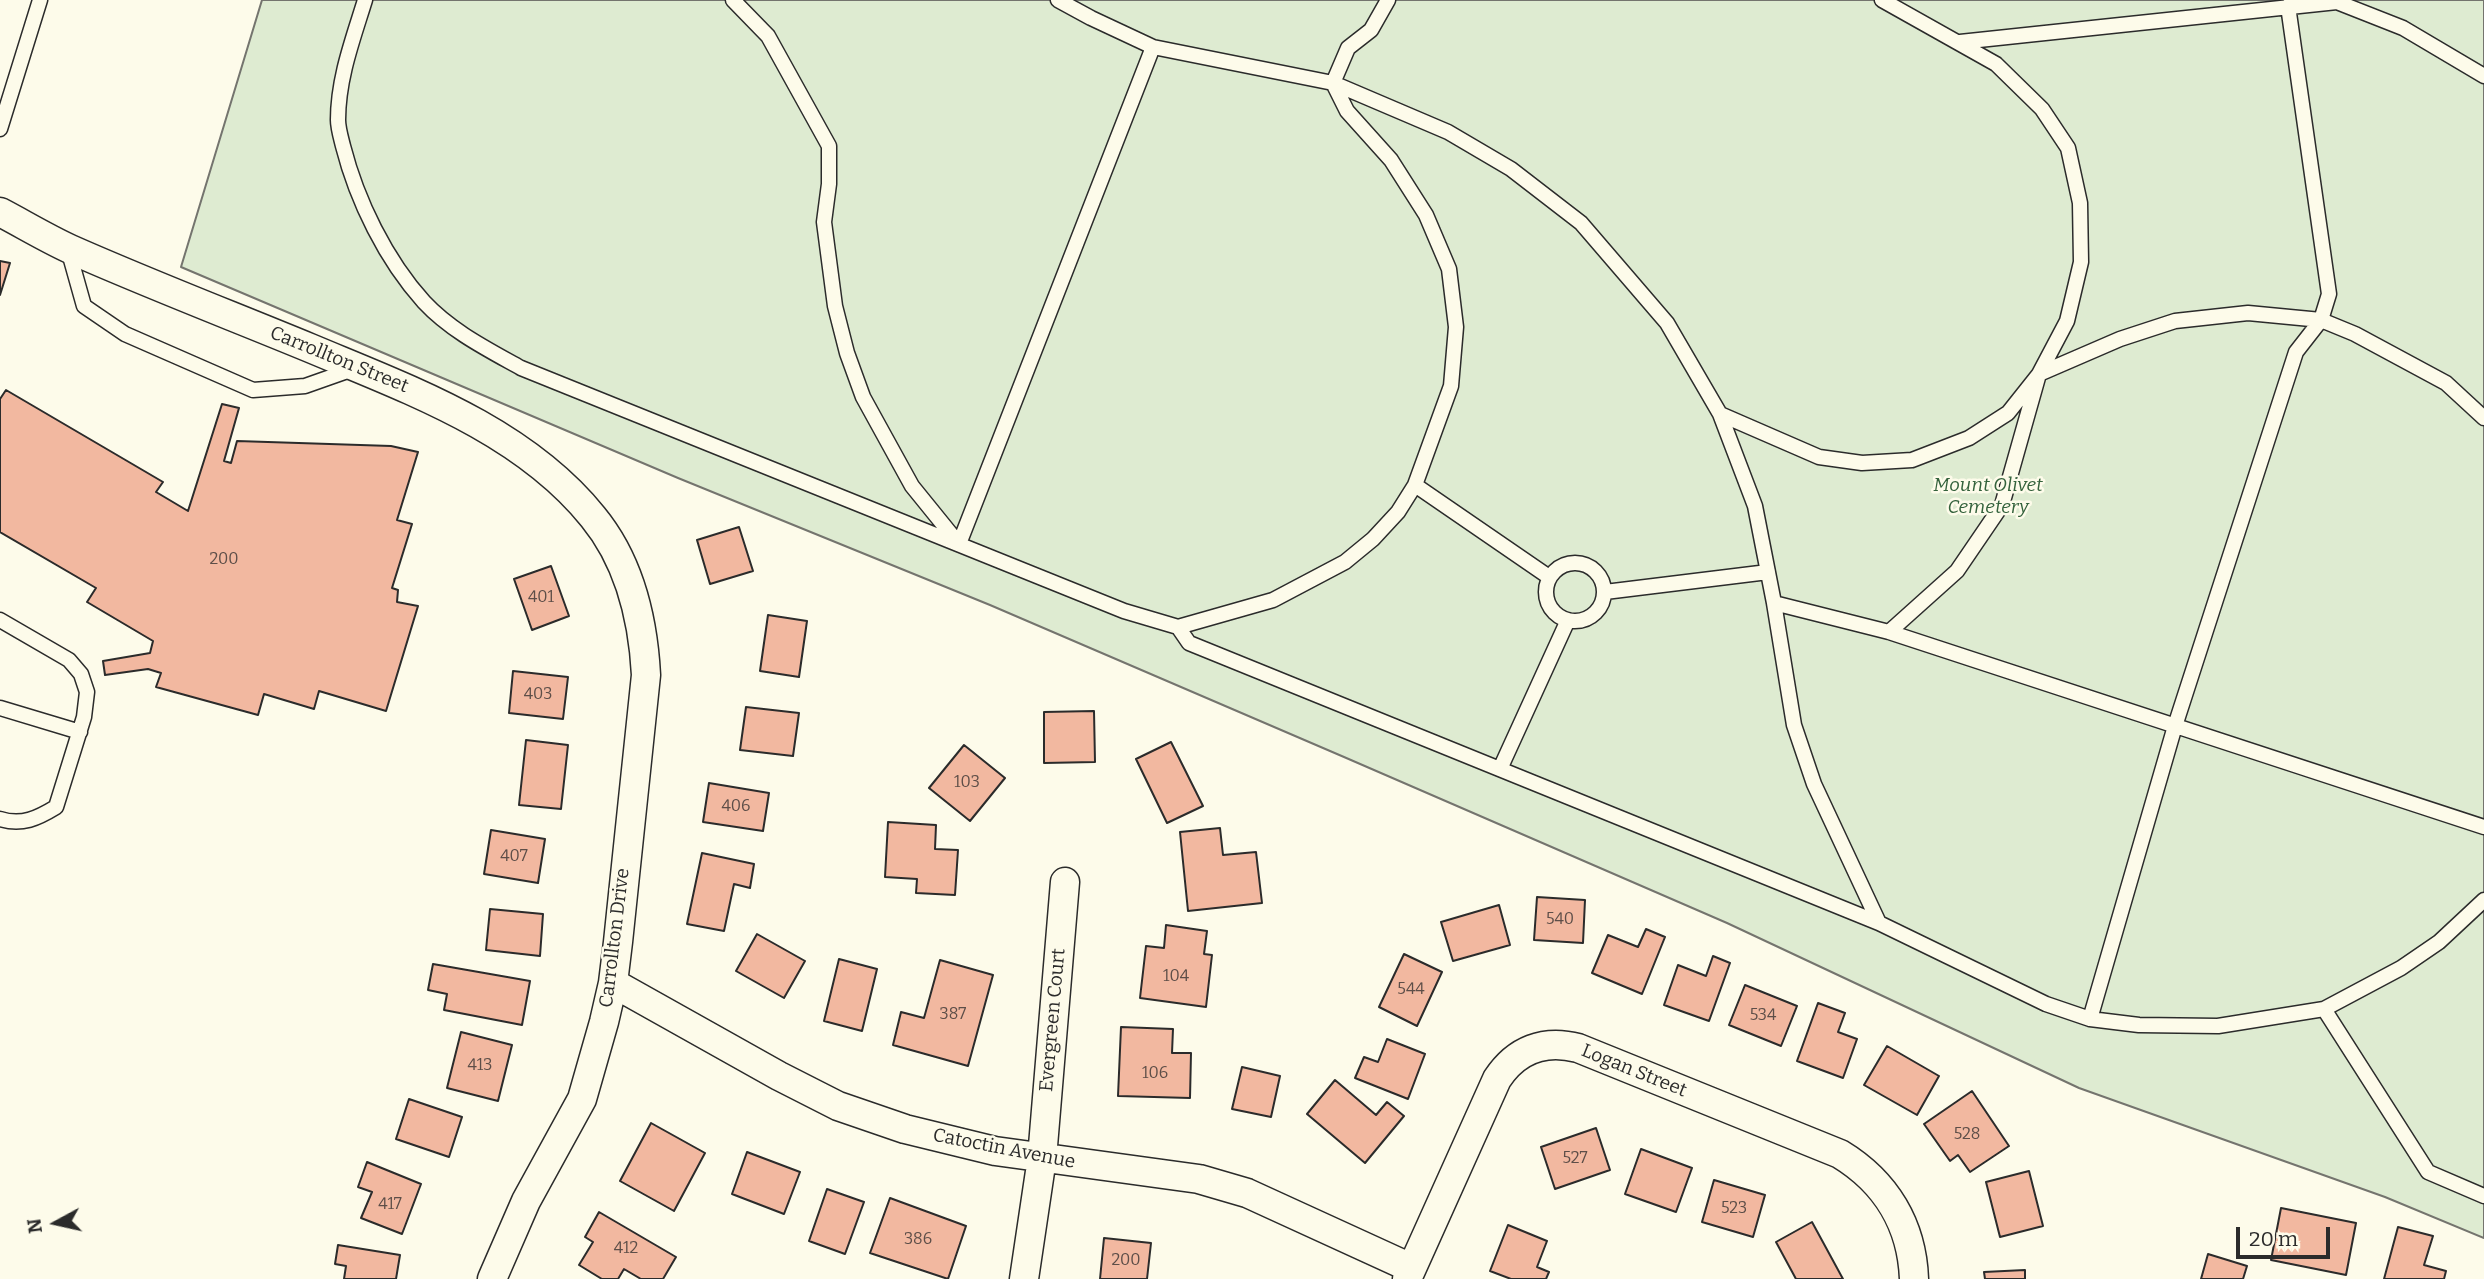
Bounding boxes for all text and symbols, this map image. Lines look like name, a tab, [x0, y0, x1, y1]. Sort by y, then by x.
street label: Carrollton Street	[266, 322, 412, 398]
park label: Mount Olivet Cemetery	[1933, 475, 2043, 519]
house number: 200	[209, 550, 239, 570]
house number: 401	[528, 588, 554, 608]
house number: 403	[524, 685, 552, 705]
house number: 103	[954, 773, 980, 793]
house number: 406	[722, 797, 750, 817]
house number: 407	[500, 847, 528, 867]
street label: Carrollton Drive	[595, 867, 635, 1009]
house number: 540	[1546, 910, 1574, 930]
street label: Evergreen Court	[1035, 947, 1071, 1093]
house number: 104	[1163, 967, 1189, 987]
house number: 544	[1397, 980, 1425, 1000]
house number: 387	[940, 1005, 966, 1025]
house number: 534	[1750, 1006, 1776, 1026]
street label: Logan Street	[1578, 1040, 1690, 1102]
house number: 413	[468, 1056, 492, 1076]
house number: 106	[1142, 1064, 1168, 1084]
street label: Catoctin Avenue	[931, 1124, 1077, 1174]
house number: 528	[1954, 1125, 1980, 1145]
house number: 527	[1563, 1149, 1587, 1169]
north arrow	[21, 1188, 91, 1258]
house number: 417	[378, 1195, 402, 1215]
house number: 523	[1721, 1199, 1747, 1219]
scale bar	[2239, 1212, 2334, 1256]
text: N	[22, 1217, 47, 1235]
text: 20 m	[2249, 1226, 2298, 1252]
house number: 386	[904, 1230, 932, 1250]
house number: 412	[614, 1239, 638, 1259]
house number: 200	[1111, 1251, 1141, 1271]

